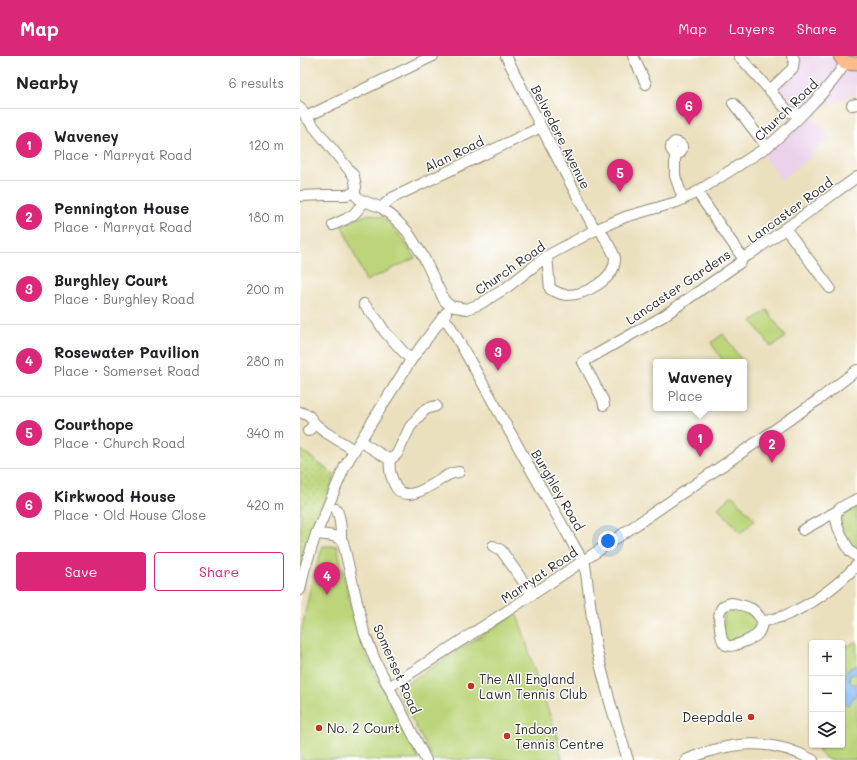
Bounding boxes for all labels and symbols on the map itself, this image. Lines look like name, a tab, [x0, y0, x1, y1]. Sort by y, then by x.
street label: Church Road	[750, 75, 821, 144]
street label: Belvedere Avenue	[528, 82, 595, 192]
pin: 6	[676, 92, 702, 125]
street label: Alan Road	[421, 132, 486, 175]
pin: 5	[607, 159, 633, 192]
street label: Lancaster Road	[744, 173, 836, 246]
street label: Church Road	[471, 237, 548, 298]
street label: Lancaster Gardens	[622, 245, 733, 328]
pin: 3	[485, 338, 511, 371]
pin: 1	[687, 424, 713, 457]
pin: 2	[759, 430, 785, 463]
street label: Burghley Road	[528, 446, 589, 534]
your location	[598, 531, 618, 551]
street label: Marryat Road	[497, 543, 580, 606]
pin: 4	[314, 562, 340, 595]
street label: Somerset Road	[370, 621, 425, 716]
place label: The All England Lawn Tennis Club	[479, 670, 587, 702]
marker: The All England Lawn Tennis Club	[466, 681, 476, 691]
place label: Deepdale	[682, 708, 743, 725]
marker: Deepdale	[746, 712, 756, 722]
place label: No. 2 Court	[327, 719, 400, 736]
place label: Indoor Tennis Centre	[515, 720, 604, 752]
marker: No. 2 Court	[314, 723, 324, 733]
marker: Indoor Tennis Centre	[502, 731, 512, 741]

